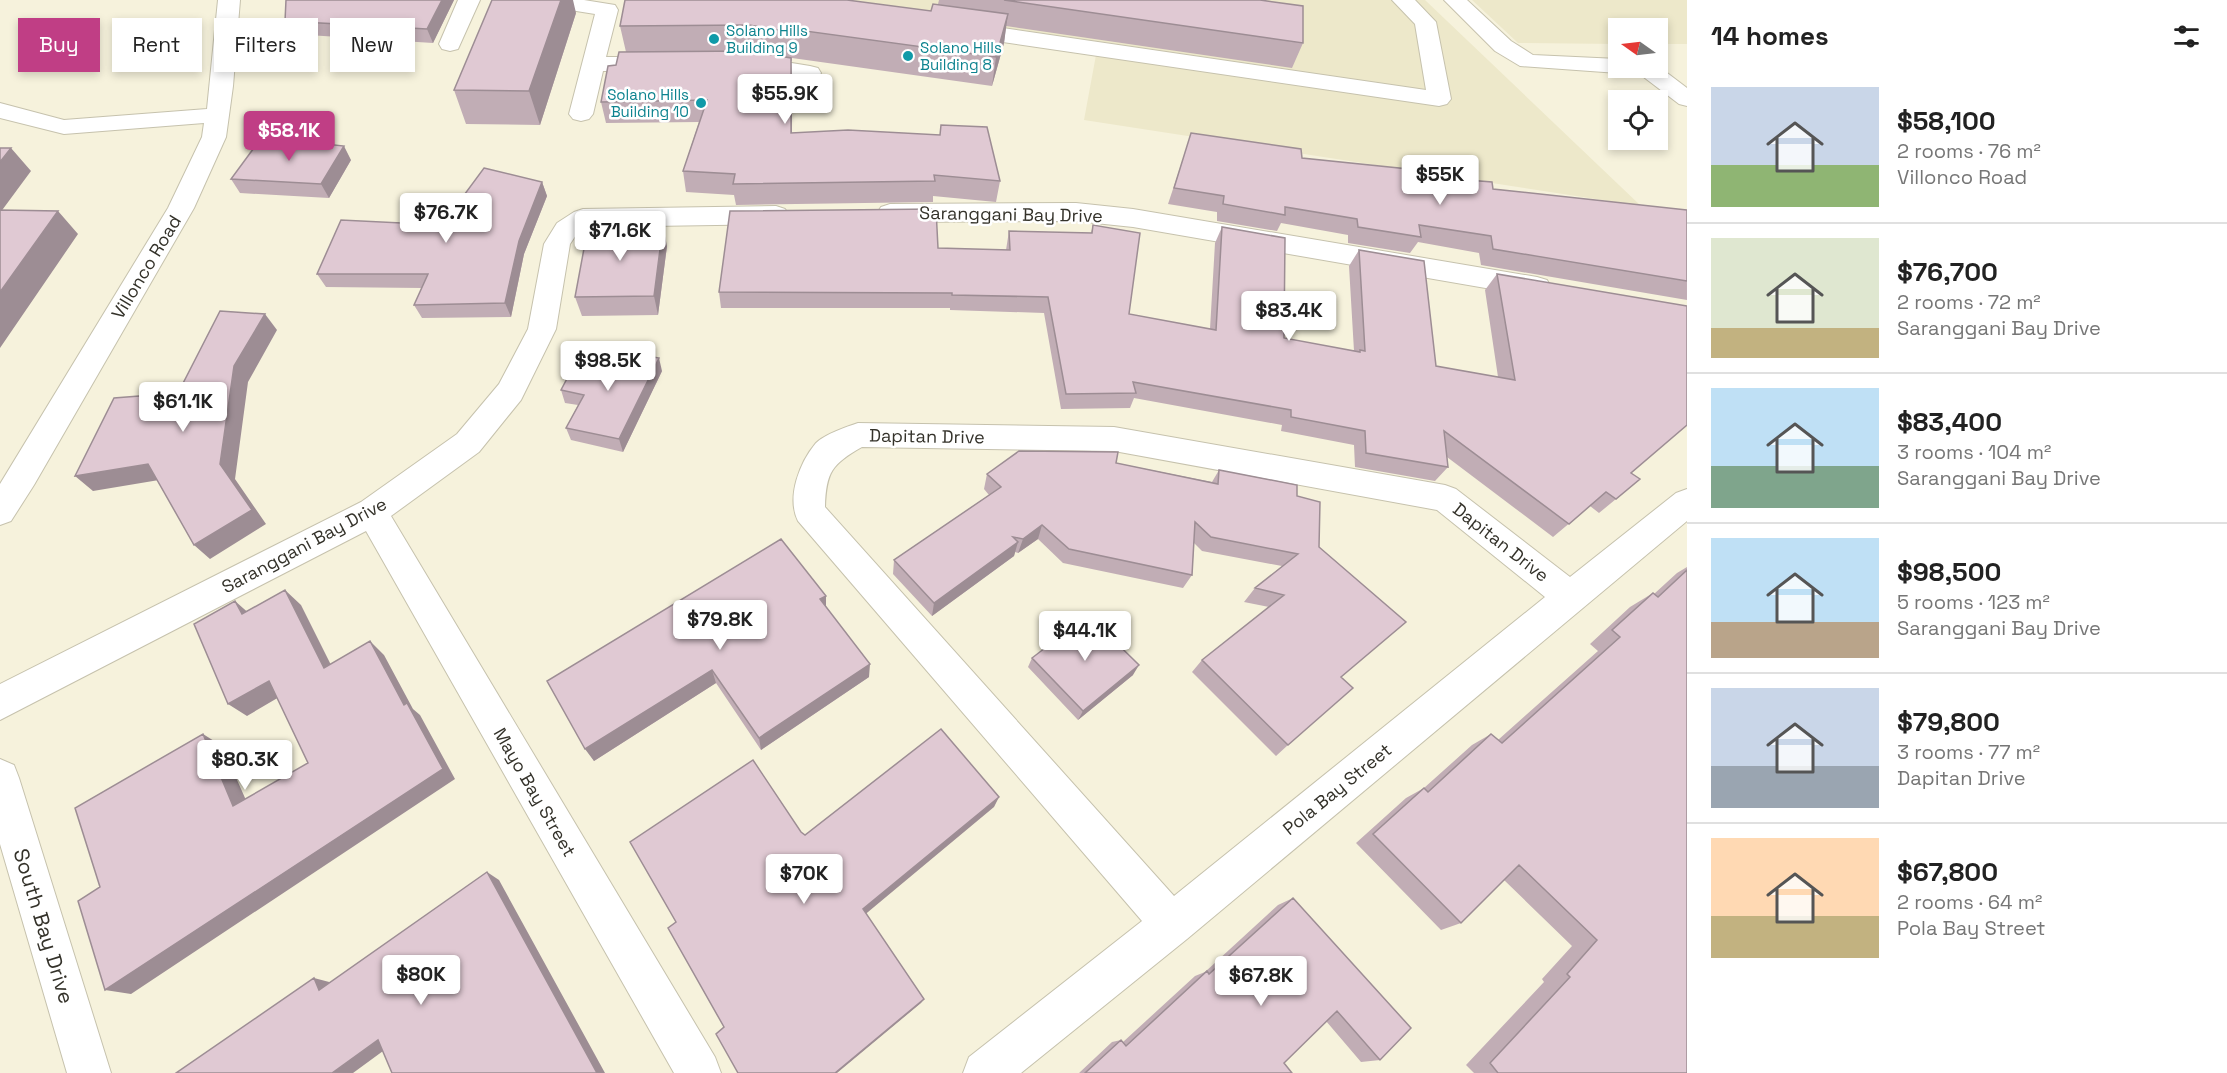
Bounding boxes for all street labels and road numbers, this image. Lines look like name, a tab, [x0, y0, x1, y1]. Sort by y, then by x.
street label: Saranggani Bay Drive	[919, 201, 1103, 227]
street label: Villonco Road	[106, 211, 186, 323]
street label: Dapitan Drive	[869, 423, 985, 449]
street label: Saranggani Bay Drive	[218, 492, 390, 598]
street label: Dapitan Drive	[1448, 497, 1554, 587]
street label: Mayo Bay Street	[489, 723, 581, 861]
street label: Pola Bay Street	[1278, 738, 1396, 840]
street label: South Bay Drive	[8, 845, 80, 1007]

